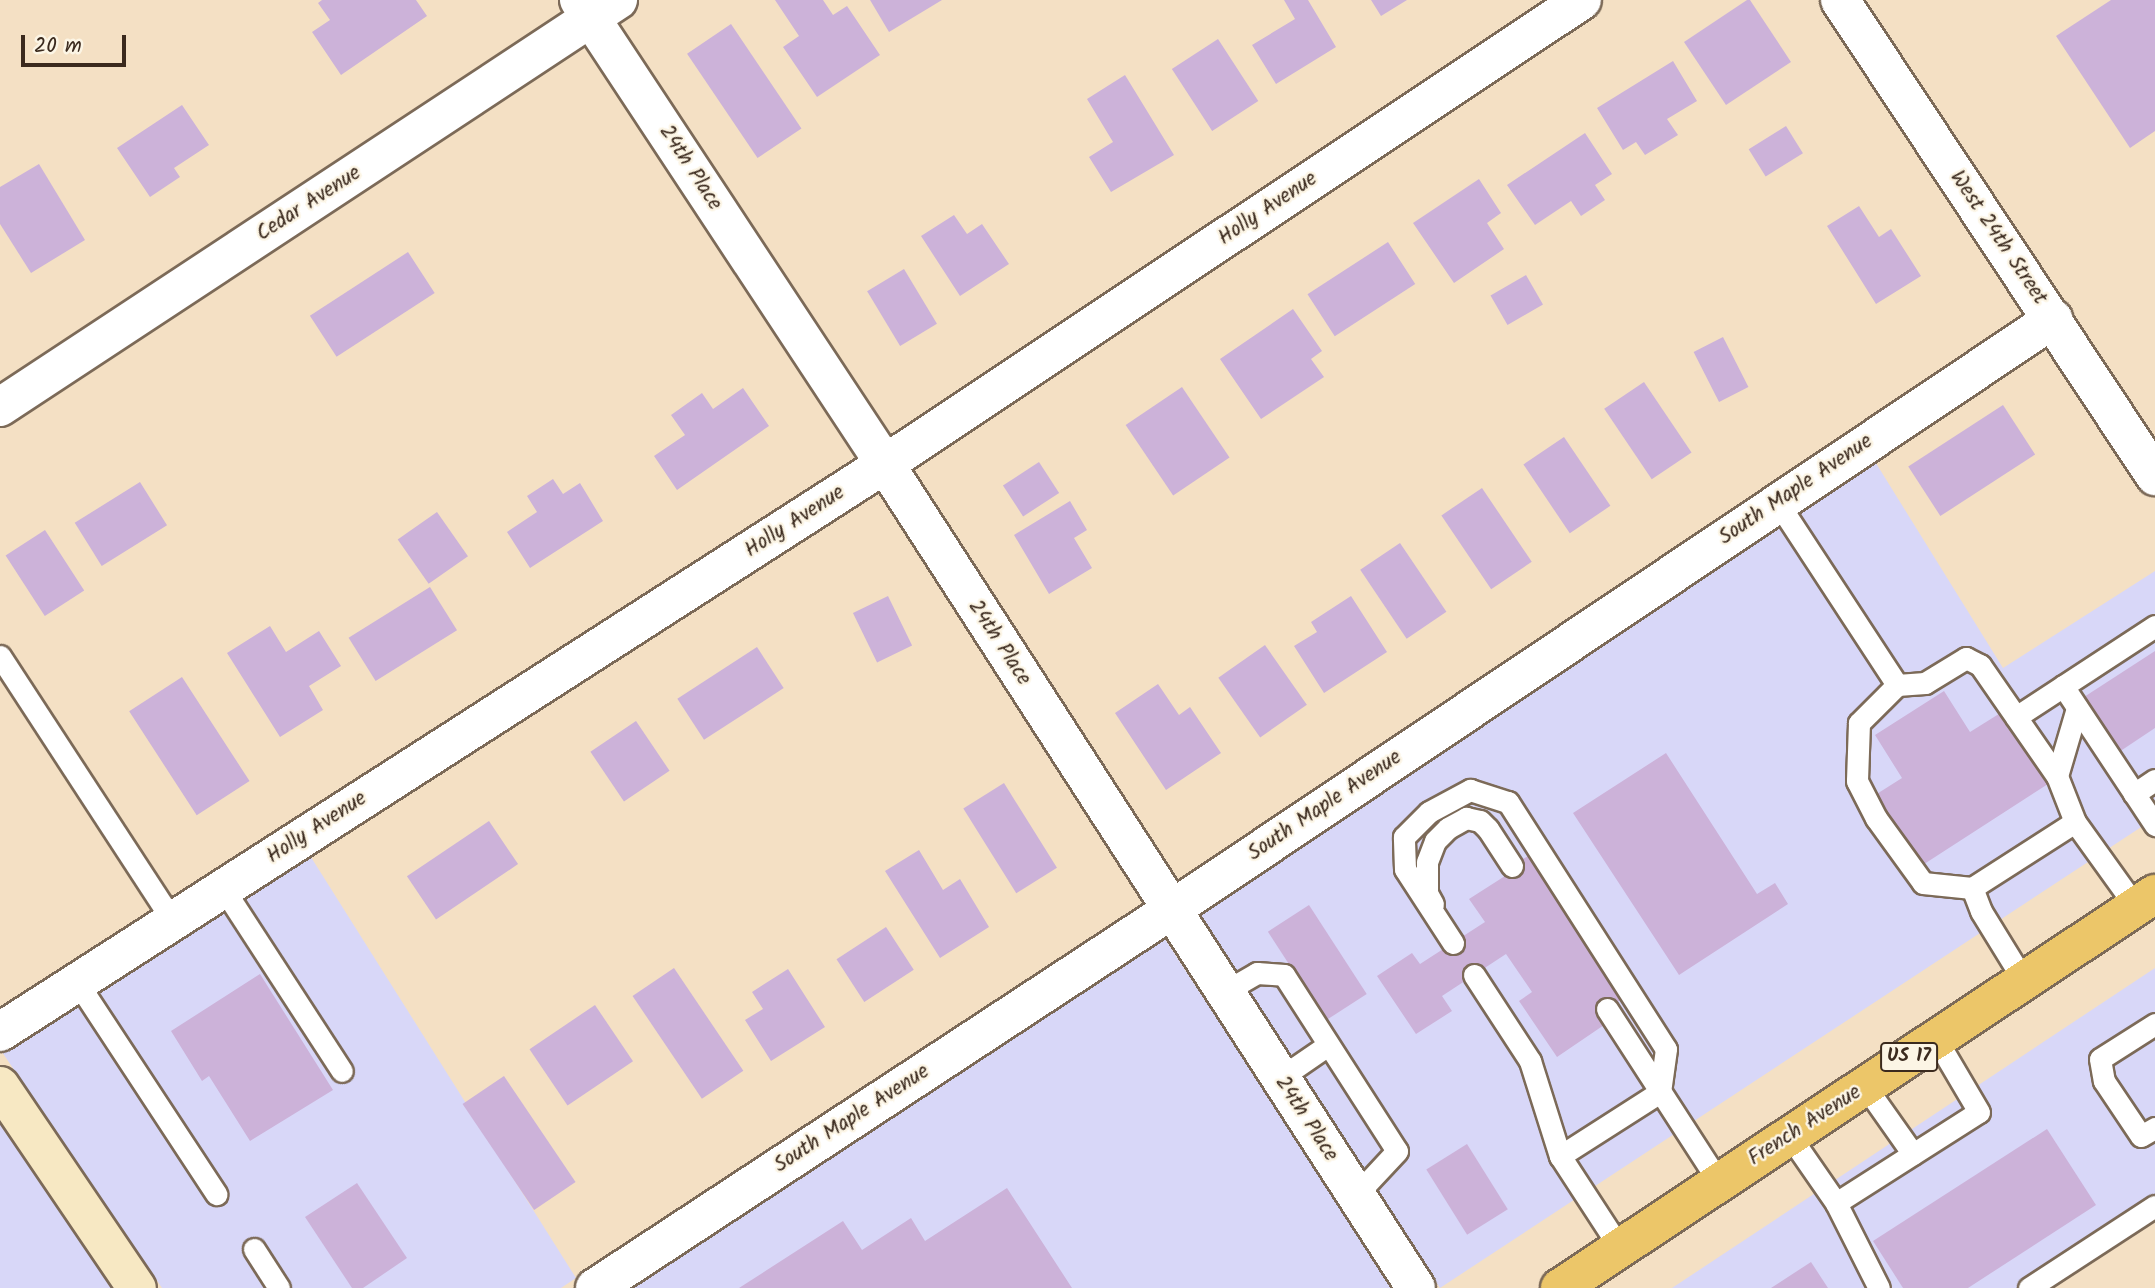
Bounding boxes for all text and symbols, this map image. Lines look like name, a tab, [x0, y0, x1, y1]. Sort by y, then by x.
scale bar	[24, 21, 130, 65]
text: 20 m	[34, 30, 82, 63]
street label: 24th Place	[653, 121, 727, 215]
street label: Cedar Avenue	[252, 161, 366, 247]
street label: West 24th Street	[1944, 166, 2052, 310]
street label: Holly Avenue	[1214, 167, 1322, 251]
street label: South Maple Avenue	[1714, 429, 1878, 551]
street label: Holly Avenue	[740, 480, 850, 564]
street label: 24th Place	[962, 596, 1036, 690]
street label: South Maple Avenue	[1243, 745, 1407, 867]
street label: Holly Avenue	[262, 786, 372, 870]
road number: US 17	[1879, 1042, 1939, 1072]
street label: South Maple Avenue	[770, 1059, 934, 1179]
street label: 24th Place	[1269, 1072, 1343, 1166]
street label: French Avenue	[1744, 1080, 1866, 1172]

